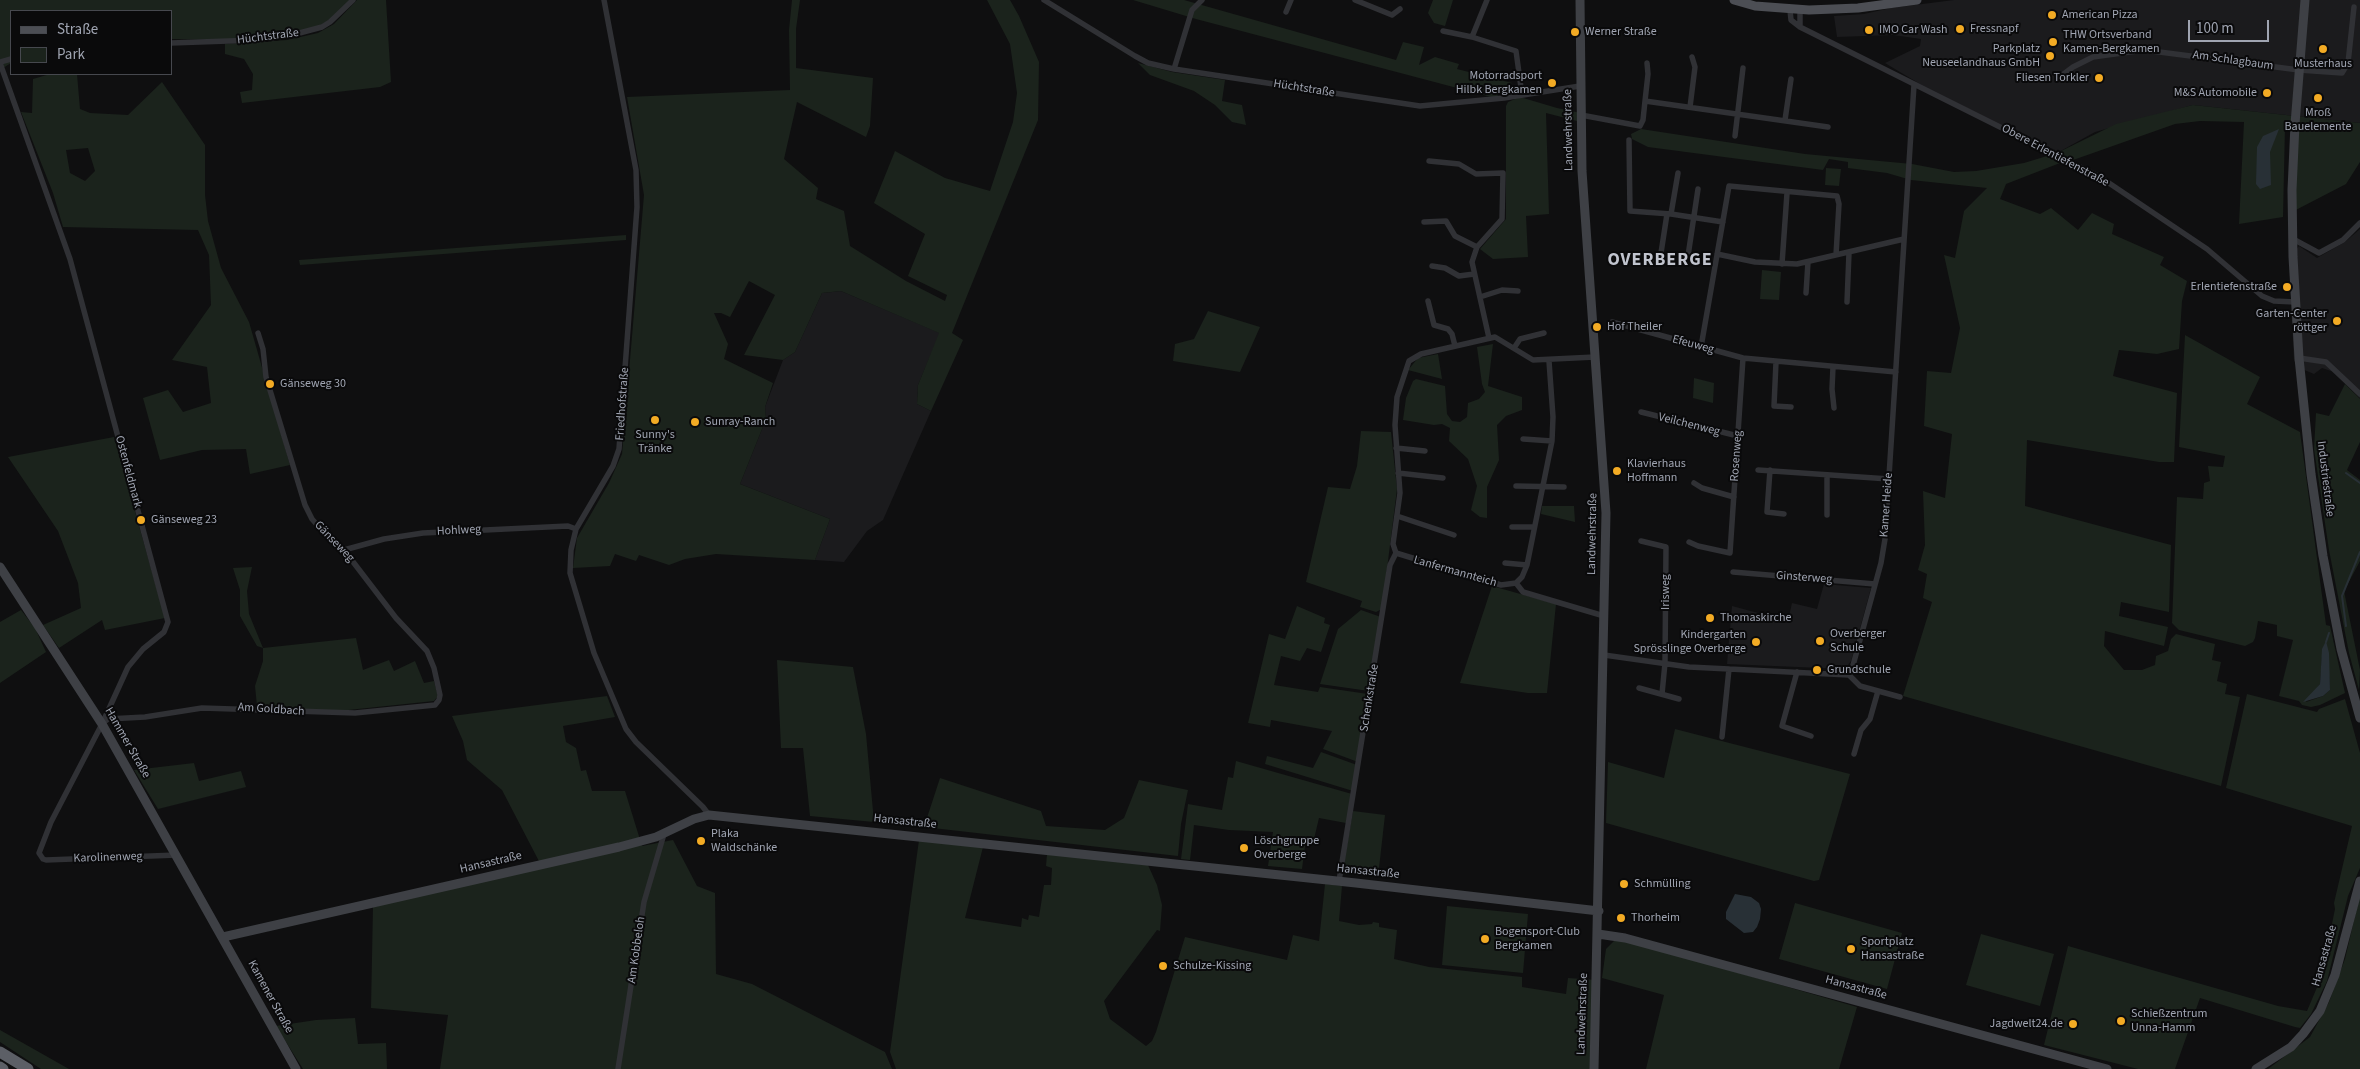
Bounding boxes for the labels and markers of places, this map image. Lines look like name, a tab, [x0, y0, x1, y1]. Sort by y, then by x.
place label: American Pizza	[2062, 8, 2138, 22]
marker: American Pizza	[2046, 9, 2058, 21]
place label: Fressnapf	[1970, 22, 2018, 36]
place label: IMO Car Wash	[1879, 23, 1948, 37]
marker: Fressnapf	[1954, 23, 1966, 35]
marker: IMO Car Wash	[1863, 24, 1875, 36]
place label: Werner Straße	[1585, 25, 1657, 39]
marker: Werner Straße	[1569, 26, 1581, 38]
place label: THW Ortsverband Kamen-Bergkamen	[2063, 28, 2160, 56]
marker: THW Ortsverband Kamen-Bergkamen	[2047, 36, 2059, 48]
place label: Parkplatz Neuseelandhaus GmbH	[1922, 42, 2040, 70]
marker: Musterhaus	[2317, 43, 2329, 55]
marker: Parkplatz Neuseelandhaus GmbH	[2044, 50, 2056, 62]
place label: Musterhaus	[2294, 57, 2352, 71]
place label: Motorradsport Hilbk Bergkamen	[1456, 69, 1542, 97]
place label: Fliesen Torkler	[2016, 71, 2089, 85]
marker: Fliesen Torkler	[2093, 72, 2105, 84]
marker: Motorradsport Hilbk Bergkamen	[1546, 77, 1558, 89]
place label: M&S Automobile	[2174, 86, 2257, 100]
marker: M&S Automobile	[2261, 87, 2273, 99]
marker: Mroß Bauelemente	[2312, 92, 2324, 104]
place label: Mroß Bauelemente	[2285, 106, 2351, 134]
place label: Erlentiefenstraße	[2190, 280, 2277, 294]
marker: Erlentiefenstraße	[2281, 281, 2293, 293]
place label: Garten-Center röttger	[2256, 307, 2327, 335]
marker: Garten-Center röttger	[2331, 315, 2343, 327]
place label: Hof Theiler	[1607, 320, 1662, 334]
marker: Hof Theiler	[1591, 321, 1603, 333]
place label: Gänseweg 30	[280, 377, 346, 391]
marker: Gänseweg 30	[264, 378, 276, 390]
marker: Sunny's Tränke	[649, 414, 661, 426]
place label: Sunray-Ranch	[705, 415, 775, 429]
marker: Sunray-Ranch	[689, 416, 701, 428]
place label: Sunny's Tränke	[635, 428, 675, 456]
place label: Klavierhaus Hoffmann	[1627, 457, 1686, 485]
marker: Klavierhaus Hoffmann	[1611, 465, 1623, 477]
place label: Gänseweg 23	[151, 513, 217, 527]
marker: Gänseweg 23	[135, 514, 147, 526]
place label: Thomaskirche	[1720, 611, 1791, 625]
marker: Thomaskirche	[1704, 612, 1716, 624]
place label: Overberger Schule	[1830, 627, 1886, 655]
place label: Kindergarten Sprösslinge Overberge	[1633, 628, 1746, 656]
marker: Overberger Schule	[1814, 635, 1826, 647]
marker: Kindergarten Sprösslinge Overberge	[1750, 636, 1762, 648]
place label: Grundschule	[1827, 663, 1891, 677]
marker: Grundschule	[1811, 664, 1823, 676]
place label: Plaka Waldschänke	[711, 827, 777, 855]
place label: Löschgruppe Overberge	[1254, 834, 1319, 862]
marker: Plaka Waldschänke	[695, 835, 707, 847]
marker: Löschgruppe Overberge	[1238, 842, 1250, 854]
place label: Schmülling	[1634, 877, 1691, 891]
marker: Schmülling	[1618, 878, 1630, 890]
place label: Thorheim	[1631, 911, 1680, 925]
marker: Thorheim	[1615, 912, 1627, 924]
place label: Bogensport-Club Bergkamen	[1495, 925, 1580, 953]
marker: Bogensport-Club Bergkamen	[1479, 933, 1491, 945]
place label: Sportplatz Hansastraße	[1861, 935, 1924, 963]
marker: Sportplatz Hansastraße	[1845, 943, 1857, 955]
place label: Schulze-Kissing	[1173, 959, 1251, 973]
marker: Schulze-Kissing	[1157, 960, 1169, 972]
place label: Schießzentrum Unna-Hamm	[2131, 1007, 2207, 1035]
marker: Schießzentrum Unna-Hamm	[2115, 1015, 2127, 1027]
place label: Jagdwelt24.de	[1990, 1017, 2063, 1031]
marker: Jagdwelt24.de	[2067, 1018, 2079, 1030]

